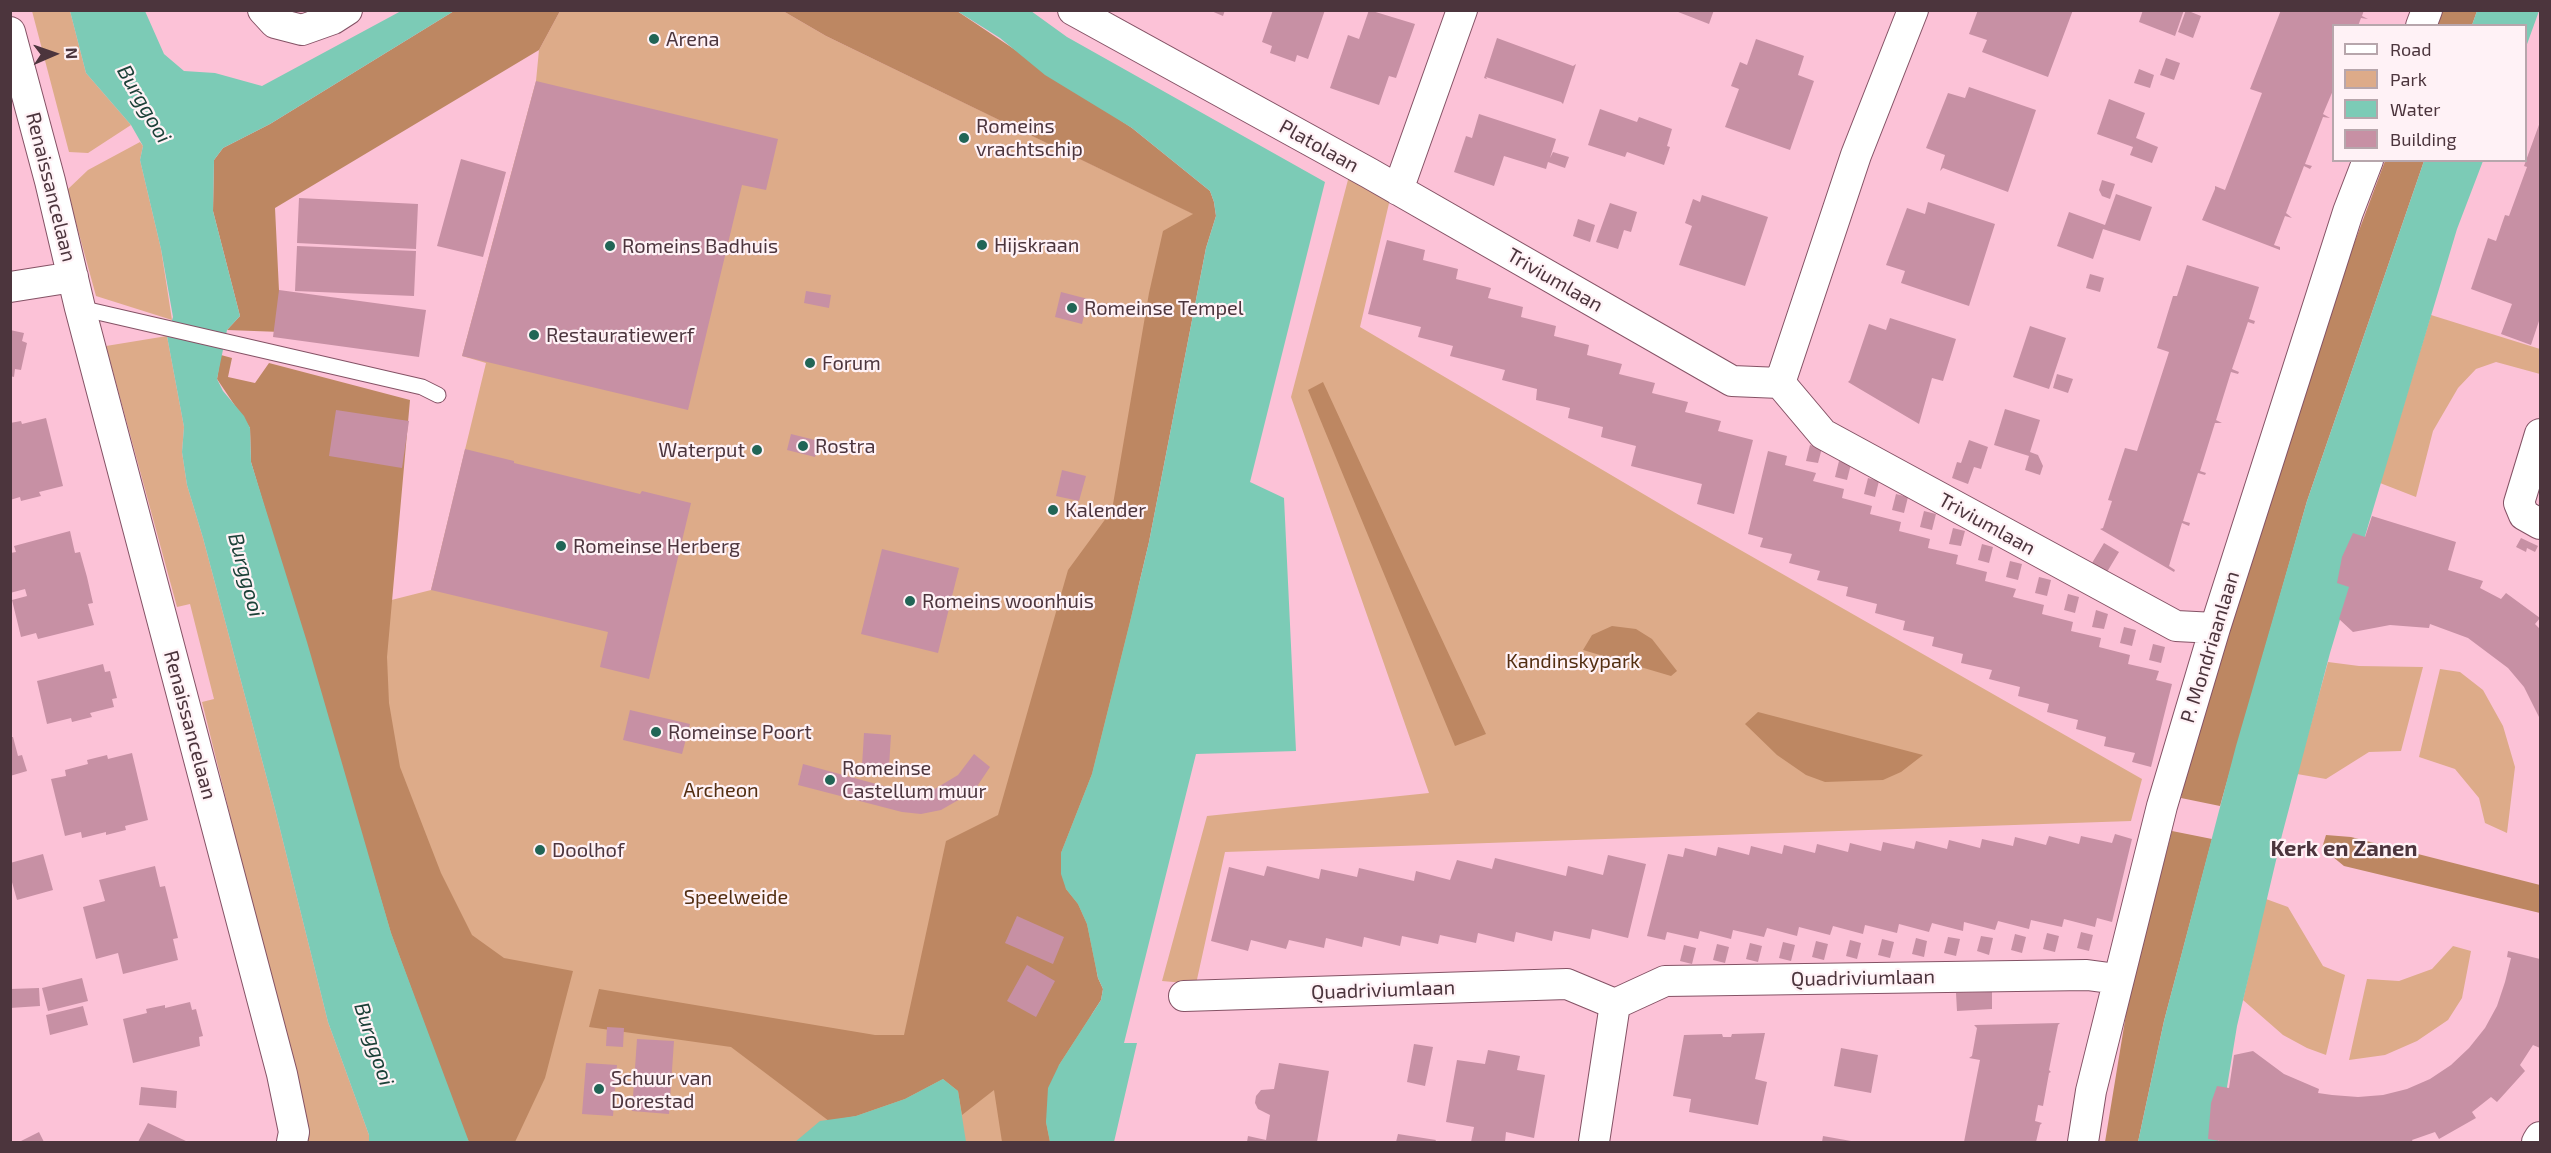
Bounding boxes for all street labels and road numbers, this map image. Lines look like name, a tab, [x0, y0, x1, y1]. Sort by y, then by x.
street label: Renaissancelaan	[21, 110, 81, 264]
street label: Platolaan	[1275, 114, 1363, 178]
street label: Triviumlaan	[1503, 243, 1607, 317]
street label: Triviumlaan	[1935, 488, 2039, 560]
street label: P. Mondriaanlaan	[2176, 568, 2244, 726]
street label: Renaissancelaan	[159, 648, 221, 802]
street label: Quadriviumlaan	[1791, 965, 1935, 991]
street label: Quadriviumlaan	[1311, 975, 1455, 1005]

